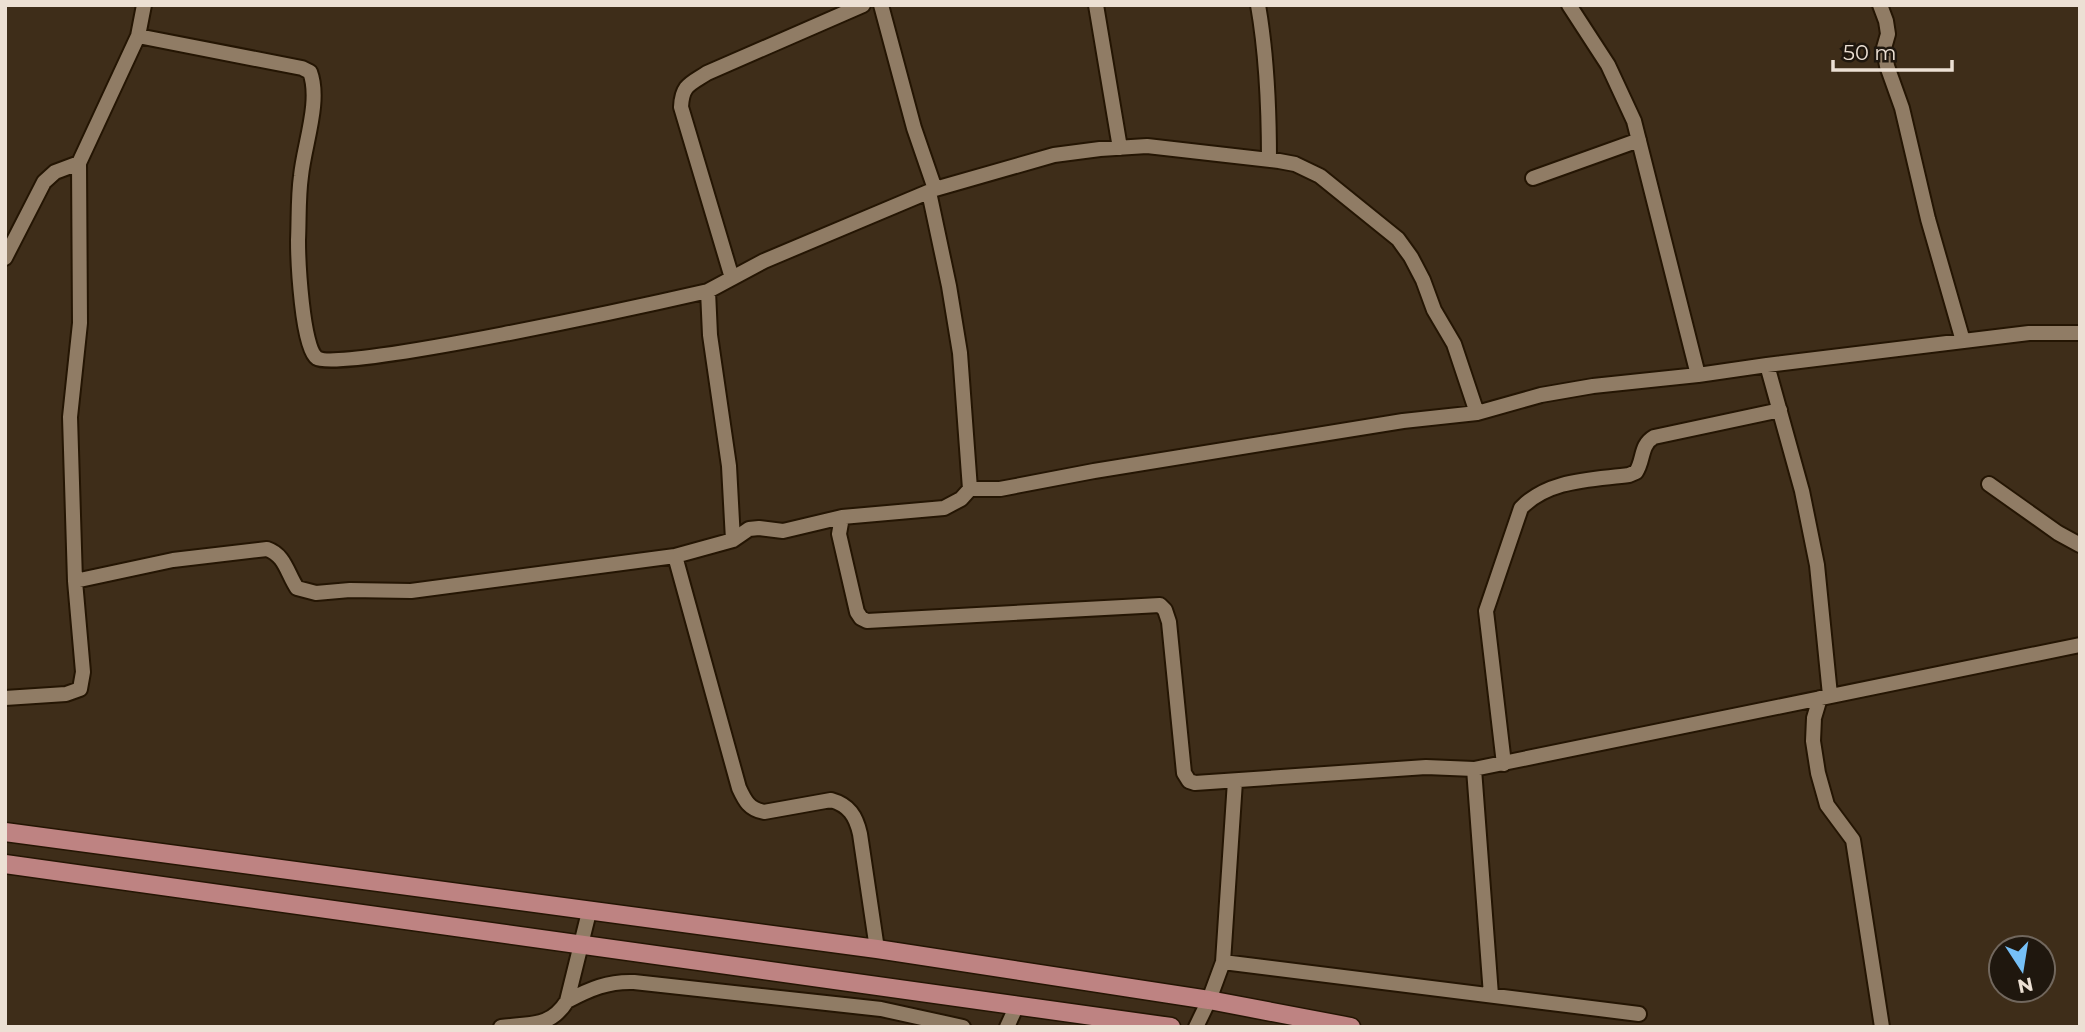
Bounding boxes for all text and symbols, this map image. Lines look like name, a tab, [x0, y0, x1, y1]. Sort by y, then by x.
scale bar	[1833, 28, 1952, 72]
text: 50 m	[1843, 40, 1897, 65]
north arrow	[1987, 934, 2057, 1004]
text: N	[2016, 972, 2035, 998]

